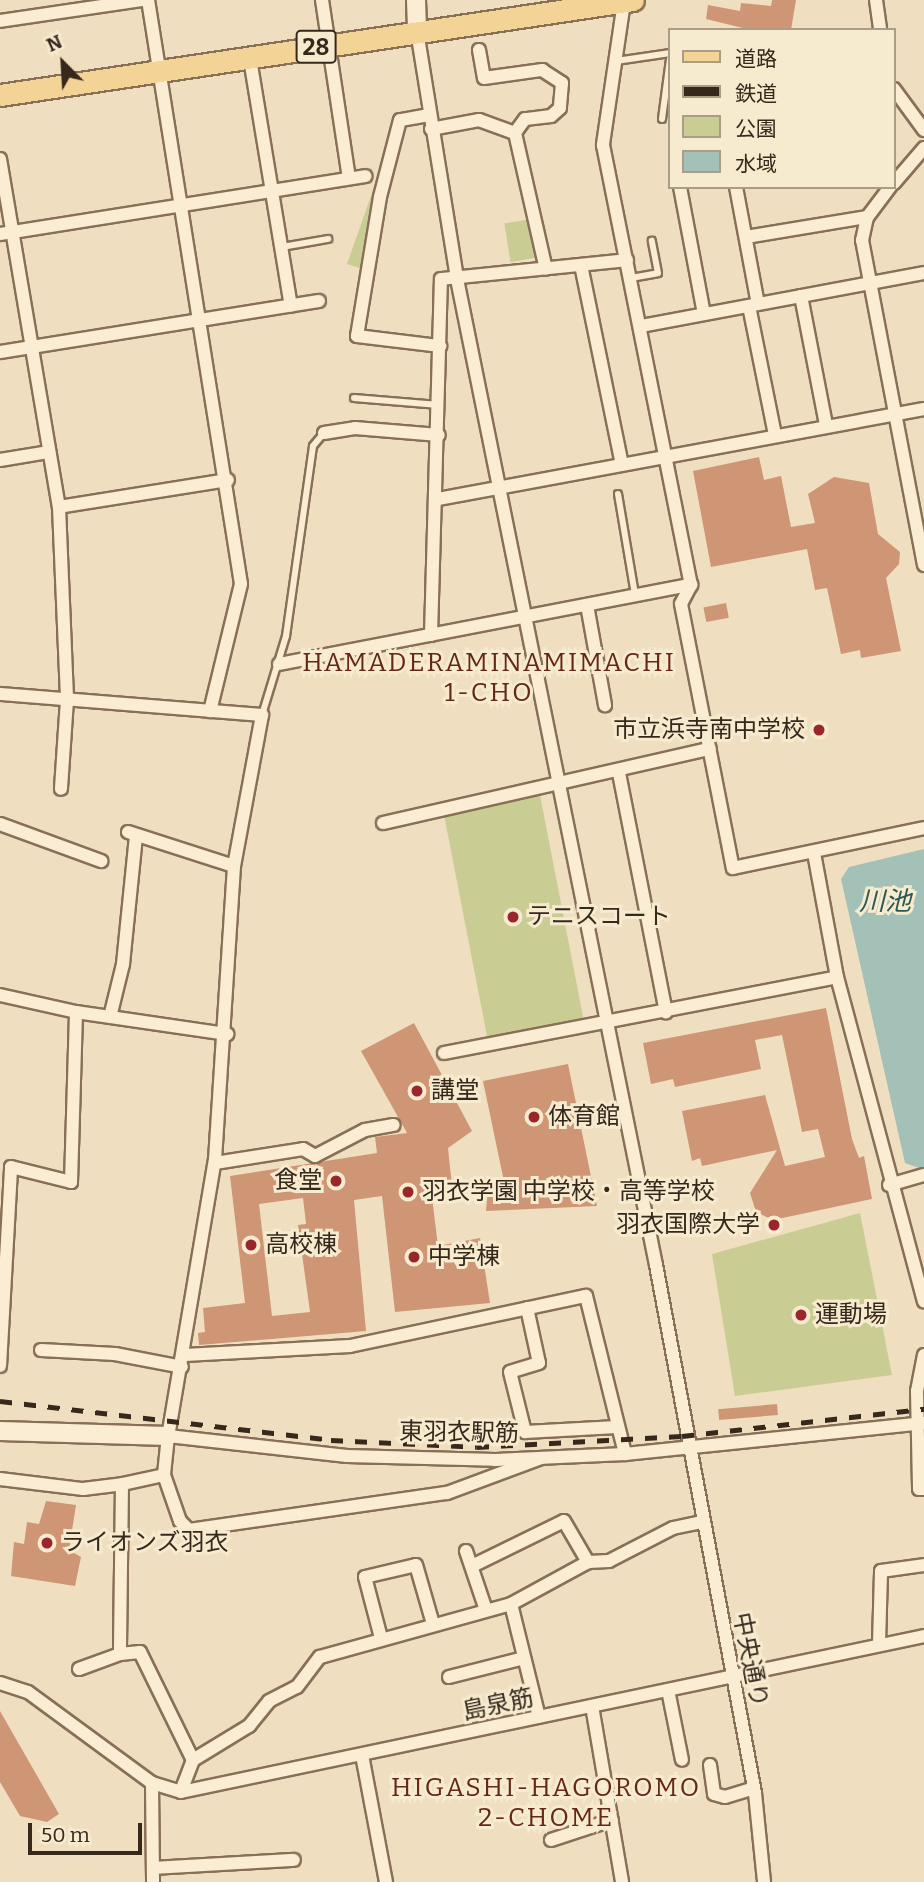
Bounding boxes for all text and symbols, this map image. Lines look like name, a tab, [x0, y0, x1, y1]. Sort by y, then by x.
north arrow	[28, 28, 98, 98]
road number: 28	[295, 28, 337, 66]
legend	[668, 28, 896, 189]
text: N	[43, 30, 66, 57]
text: 道路	[735, 46, 777, 72]
text: 鉄道	[735, 81, 777, 107]
text: 公園	[735, 116, 777, 142]
text: 水域	[735, 151, 777, 177]
district label: HAMADERAMINAMIMACHI 1-CHO	[305, 647, 673, 708]
place label: 市立浜寺南中学校	[613, 716, 805, 744]
marker: 市立浜寺南中学校	[811, 722, 827, 738]
water label: 川池	[859, 886, 911, 918]
place label: テニスコート	[527, 903, 671, 931]
marker: テニスコート	[505, 909, 521, 925]
place label: 講堂	[431, 1077, 479, 1105]
marker: 講堂	[409, 1083, 425, 1099]
place label: 体育館	[548, 1103, 620, 1131]
marker: 体育館	[526, 1109, 542, 1125]
place label: 食堂	[274, 1167, 322, 1195]
marker: 食堂	[328, 1173, 344, 1189]
place label: 羽衣学園 中学校・高等学校	[422, 1178, 715, 1206]
marker: 羽衣学園 中学校・高等学校	[400, 1184, 416, 1200]
place label: 羽衣国際大学	[616, 1211, 760, 1239]
marker: 羽衣国際大学	[766, 1217, 782, 1233]
place label: 高校棟	[265, 1231, 337, 1259]
marker: 高校棟	[243, 1237, 259, 1253]
place label: 中学棟	[428, 1243, 500, 1271]
marker: 中学棟	[406, 1249, 422, 1265]
place label: 運動場	[815, 1301, 887, 1329]
marker: 運動場	[793, 1307, 809, 1323]
street label: 東羽衣駅筋	[399, 1418, 519, 1448]
place label: ライオンズ羽衣	[61, 1529, 229, 1557]
marker: ライオンズ羽衣	[39, 1535, 55, 1551]
street label: 中央通り	[727, 1610, 773, 1710]
street label: 島泉筋	[460, 1683, 536, 1727]
district label: HIGASHI-HAGOROMO 2-CHOME	[393, 1772, 699, 1834]
scale bar	[32, 1808, 145, 1852]
text: 50 m	[41, 1822, 90, 1848]

